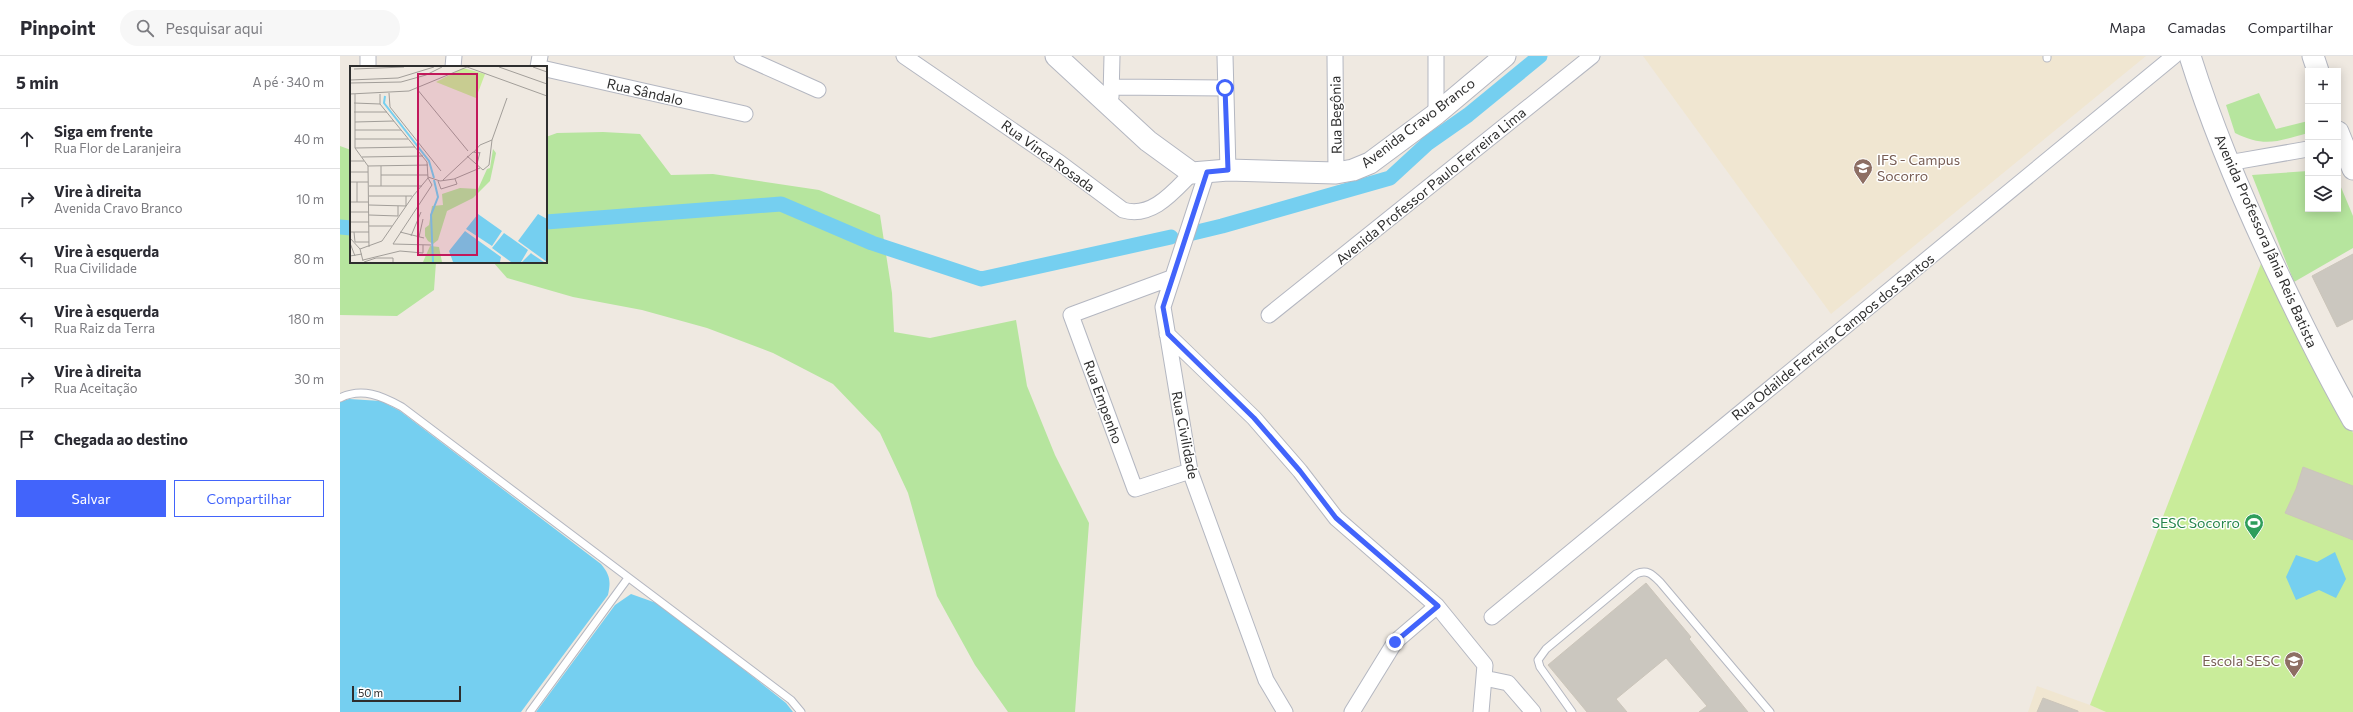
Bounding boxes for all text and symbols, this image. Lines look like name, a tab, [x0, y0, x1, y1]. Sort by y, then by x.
search box	[120, 10, 400, 46]
text: Pinpoint	[20, 16, 96, 39]
icon: search	[134, 17, 156, 39]
text: Pesquisar aqui	[166, 19, 263, 37]
text: Mapa	[2109, 19, 2146, 36]
text: Camadas	[2168, 19, 2226, 36]
text: Compartilhar	[2248, 19, 2333, 36]
inset map	[350, 66, 547, 263]
map controls	[2305, 68, 2341, 212]
button: +	[2305, 68, 2341, 104]
text: 5 min	[16, 72, 59, 93]
text: A pé · 340 m	[252, 74, 324, 90]
street label: Rua Sândalo	[605, 74, 685, 109]
street label: Avenida Cravo Branco	[1357, 74, 1478, 171]
street label: Rua Begônia	[1326, 76, 1345, 154]
route start	[1216, 79, 1234, 97]
street label: Avenida Professor Paulo Ferreira Lima	[1332, 104, 1529, 268]
button: −	[2305, 104, 2341, 140]
street label: Rua Vinca Rosada	[998, 116, 1098, 195]
text: Siga em frente	[54, 122, 153, 140]
icon: ahead	[16, 128, 38, 150]
text: 40 m	[294, 131, 324, 147]
street label: Avenida Professora Jânia Reis Batista	[2212, 132, 2321, 350]
text: Rua Flor de Laranjeira	[54, 140, 181, 156]
button: locate	[2305, 140, 2341, 176]
place label: IFS - Campus Socorro	[1877, 151, 1960, 184]
school or university icon: IFS - Campus Socorro	[1852, 157, 1874, 185]
button: layers	[2305, 176, 2341, 212]
text: Vire à direita	[54, 182, 142, 200]
icon: right	[16, 188, 38, 210]
text: 10 m	[296, 191, 324, 207]
text: Avenida Cravo Branco	[54, 200, 183, 216]
text: Vire à esquerda	[54, 242, 159, 260]
icon: left	[16, 248, 38, 270]
street label: Rua Odailde Ferreira Campos dos Santos	[1728, 250, 1937, 424]
text: 80 m	[294, 251, 324, 267]
text: Rua Civilidade	[54, 260, 137, 276]
text: Vire à esquerda	[54, 302, 159, 320]
icon: left	[16, 308, 38, 330]
text: 180 m	[288, 311, 324, 327]
text: Rua Raiz da Terra	[54, 320, 155, 336]
street label: Rua Empenho	[1080, 358, 1126, 446]
text: Vire à direita	[54, 362, 142, 380]
icon: right	[16, 368, 38, 390]
text: 30 m	[294, 371, 324, 387]
text: Rua Aceitação	[54, 380, 138, 396]
street label: Rua Civilidade	[1169, 390, 1202, 480]
icon: arrive	[16, 428, 38, 450]
text: Chegada ao destino	[54, 430, 188, 448]
button: Salvar	[16, 480, 166, 517]
button: Compartilhar	[174, 480, 324, 517]
sports icon: SESC Socorro	[2243, 512, 2265, 540]
place label: SESC Socorro	[2152, 514, 2240, 531]
route end	[1386, 633, 1404, 651]
school or university icon: Escola SESC	[2283, 650, 2305, 678]
place label: Escola SESC	[2202, 652, 2280, 669]
scale bar	[352, 684, 461, 703]
text: 50 m	[358, 686, 383, 699]

